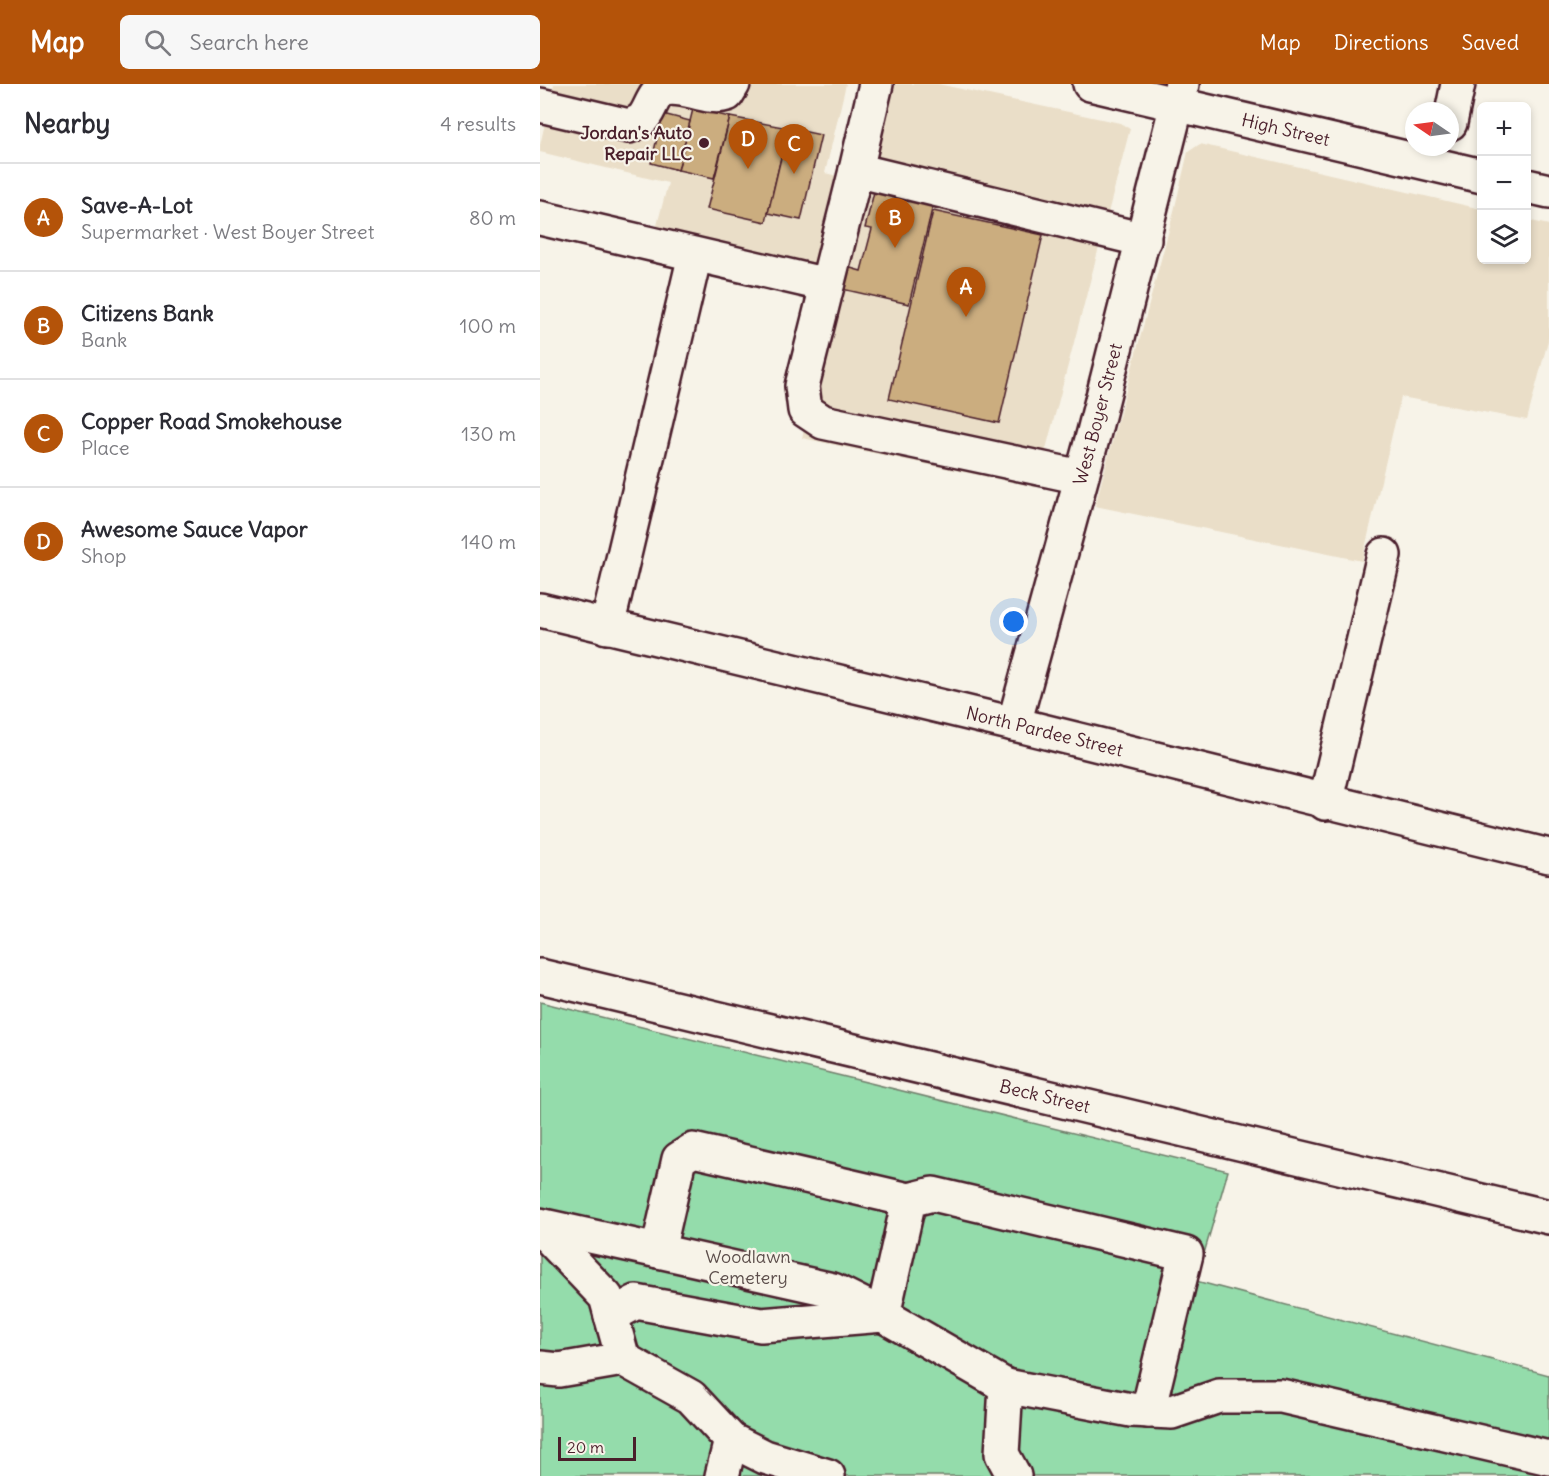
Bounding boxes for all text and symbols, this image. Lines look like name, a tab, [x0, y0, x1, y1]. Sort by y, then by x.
search box	[120, 15, 540, 69]
text: Map	[30, 24, 84, 60]
icon: search	[141, 26, 174, 59]
text: Search here	[189, 28, 309, 56]
text: Map	[1260, 29, 1301, 56]
text: Directions	[1334, 29, 1428, 56]
text: Saved	[1461, 29, 1519, 56]
north arrow	[1405, 102, 1459, 156]
map controls	[1477, 102, 1531, 264]
button: +	[1477, 102, 1531, 156]
text: Nearby	[24, 107, 110, 140]
street label: High Street	[1239, 108, 1332, 151]
text: 4 results	[440, 111, 516, 136]
pin: D	[728, 120, 768, 169]
place label: Jordan's Auto Repair LLC	[580, 121, 692, 165]
pin: C	[774, 124, 814, 174]
marker: Jordan's Auto Repair LLC	[697, 136, 711, 150]
button: −	[1477, 156, 1531, 210]
text: Save-A-Lot	[81, 191, 193, 219]
pin: B	[876, 198, 914, 248]
text: A	[37, 205, 50, 230]
text: 80 m	[469, 205, 516, 230]
button: layers	[1477, 210, 1531, 264]
text: Supermarket · West Boyer Street	[81, 219, 374, 244]
pin: A	[946, 268, 986, 317]
text: Citizens Bank	[81, 299, 214, 327]
text: B	[37, 313, 50, 338]
text: 100 m	[459, 313, 516, 338]
text: Bank	[81, 327, 127, 352]
street label: West Boyer Street	[1068, 341, 1127, 488]
text: Copper Road Smokehouse	[81, 407, 342, 435]
text: C	[37, 421, 50, 446]
text: 130 m	[461, 421, 516, 446]
text: Place	[81, 435, 129, 460]
text: Awesome Sauce Vapor	[81, 515, 308, 543]
text: D	[36, 529, 51, 554]
text: 140 m	[461, 529, 516, 554]
text: Shop	[81, 543, 126, 568]
your location	[999, 607, 1028, 636]
street label: North Pardee Street	[964, 701, 1125, 761]
street label: Beck Street	[997, 1074, 1092, 1118]
park label: Woodlawn Cemetery	[705, 1245, 791, 1289]
scale bar	[558, 1434, 636, 1462]
text: 20 m	[567, 1437, 604, 1457]

